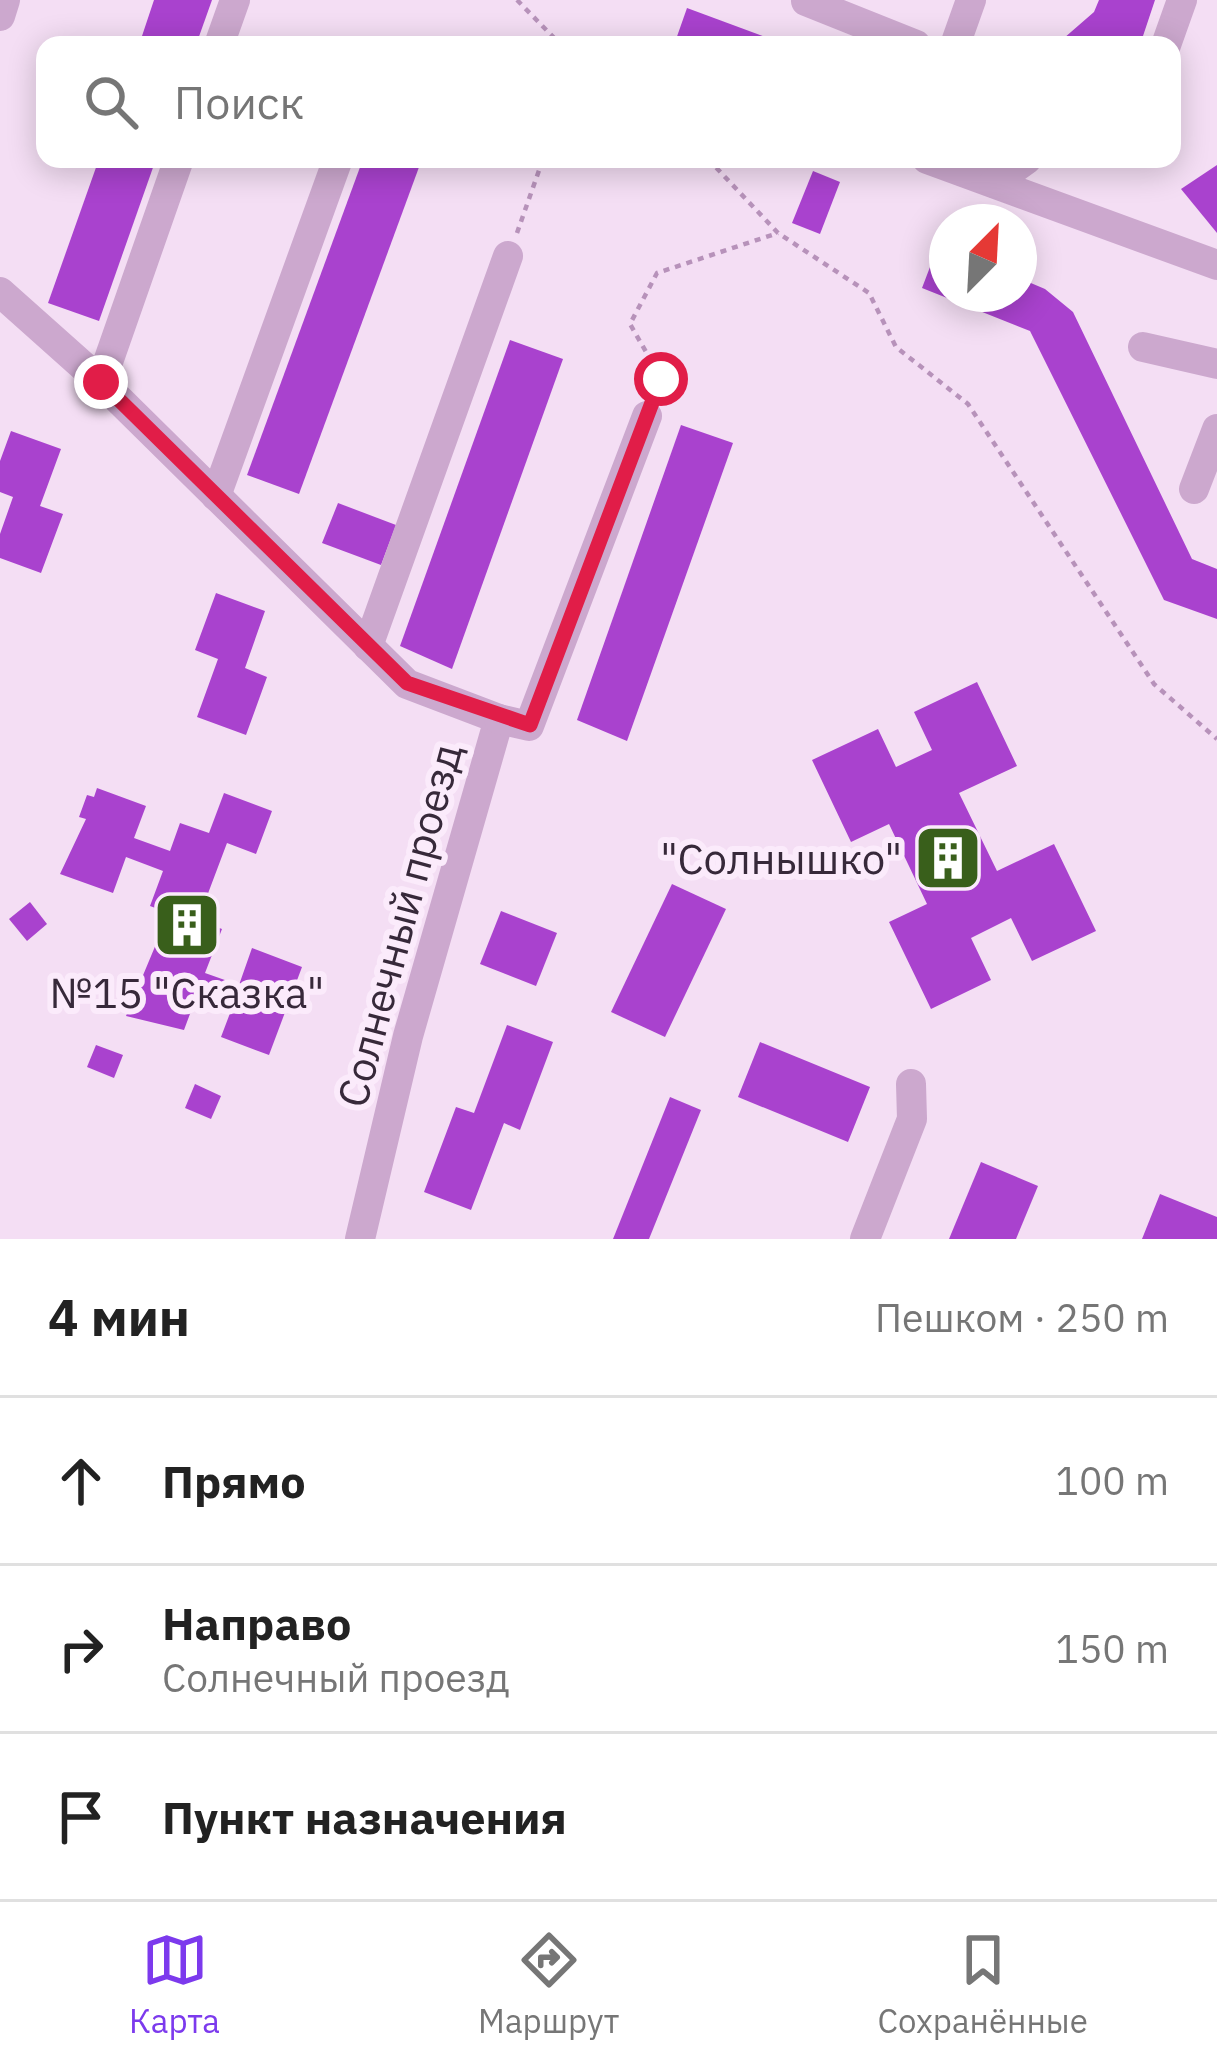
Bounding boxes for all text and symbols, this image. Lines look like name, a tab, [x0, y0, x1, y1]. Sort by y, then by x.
search box	[36, 36, 1181, 168]
icon: search	[78, 69, 144, 135]
text: Поиск	[174, 73, 304, 131]
north arrow	[929, 204, 1037, 312]
route start	[634, 352, 688, 406]
route end	[74, 355, 128, 409]
street label: Солнечный проезд	[324, 737, 474, 1113]
building icon: "Солнышко"	[913, 823, 983, 893]
place label: "Солнышко"	[660, 831, 902, 886]
building icon: №15 "Сказка"	[152, 890, 222, 960]
place label: №15 "Сказка"	[50, 965, 324, 1020]
text: 4 мин	[48, 1284, 190, 1350]
text: Пешком · 250 m	[875, 1292, 1169, 1343]
icon: ahead	[48, 1448, 114, 1514]
text: Прямо	[162, 1452, 306, 1510]
text: 100 m	[1056, 1455, 1169, 1506]
text: Направо	[162, 1594, 351, 1652]
icon: right	[48, 1616, 114, 1682]
text: 150 m	[1056, 1623, 1169, 1674]
text: Солнечный проезд	[162, 1652, 510, 1703]
icon: arrive	[48, 1784, 114, 1850]
text: Пункт назначения	[162, 1788, 567, 1846]
tab: Карта	[129, 1927, 220, 2042]
tab: Маршрут	[478, 1927, 619, 2042]
tab: Сохранённые	[877, 1927, 1088, 2042]

